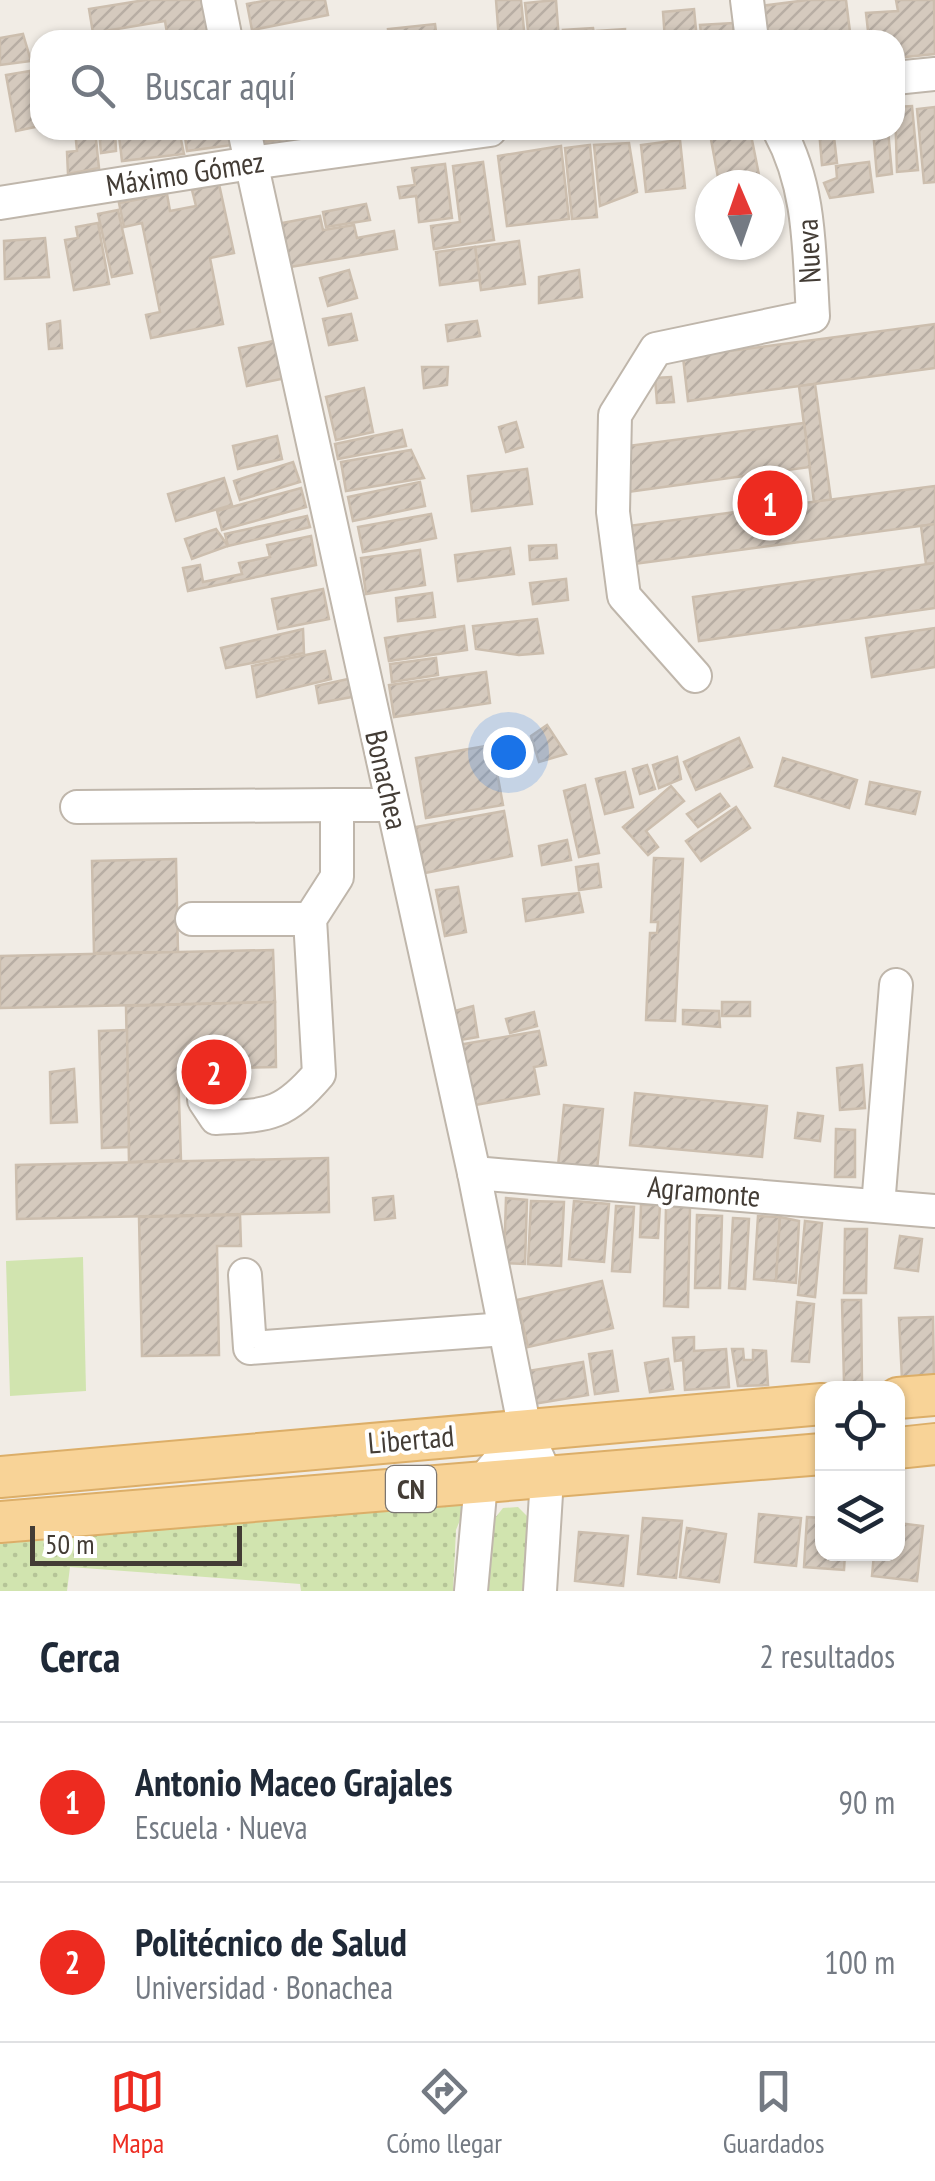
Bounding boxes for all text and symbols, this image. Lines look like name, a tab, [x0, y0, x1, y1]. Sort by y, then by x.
search box	[30, 30, 905, 140]
icon: search	[65, 58, 120, 113]
text: Buscar aquí	[145, 61, 296, 110]
street label: Máximo Gómez	[103, 141, 266, 204]
north arrow	[695, 170, 785, 260]
street label: Nueva	[786, 218, 829, 284]
pin: 1	[738, 466, 802, 540]
street label: Bonachea	[357, 726, 418, 833]
your location	[483, 727, 534, 778]
pin: 2	[182, 1034, 246, 1110]
street label: Agramonte	[646, 1166, 762, 1215]
map controls	[815, 1381, 905, 1561]
button: locate	[815, 1381, 905, 1471]
street label: Libertad	[366, 1415, 456, 1462]
road number: CN	[386, 1466, 436, 1512]
button: layers	[815, 1471, 905, 1561]
scale bar	[30, 1521, 242, 1566]
text: 50 m	[45, 1525, 94, 1562]
text: Cerca	[40, 1629, 120, 1684]
text: 2 resultados	[760, 1635, 895, 1677]
text: Antonio Maceo Grajales	[135, 1757, 453, 1806]
text: 1	[65, 1781, 80, 1823]
text: 90 m	[839, 1781, 895, 1823]
text: Escuela · Nueva	[135, 1806, 308, 1848]
text: Politécnico de Salud	[135, 1917, 407, 1966]
text: 2	[65, 1941, 80, 1983]
text: 100 m	[824, 1941, 895, 1983]
text: Universidad · Bonachea	[135, 1966, 393, 2008]
tab: Mapa	[110, 2064, 165, 2161]
tab: Cómo llegar	[386, 2064, 502, 2161]
tab: Guardados	[723, 2064, 825, 2161]

